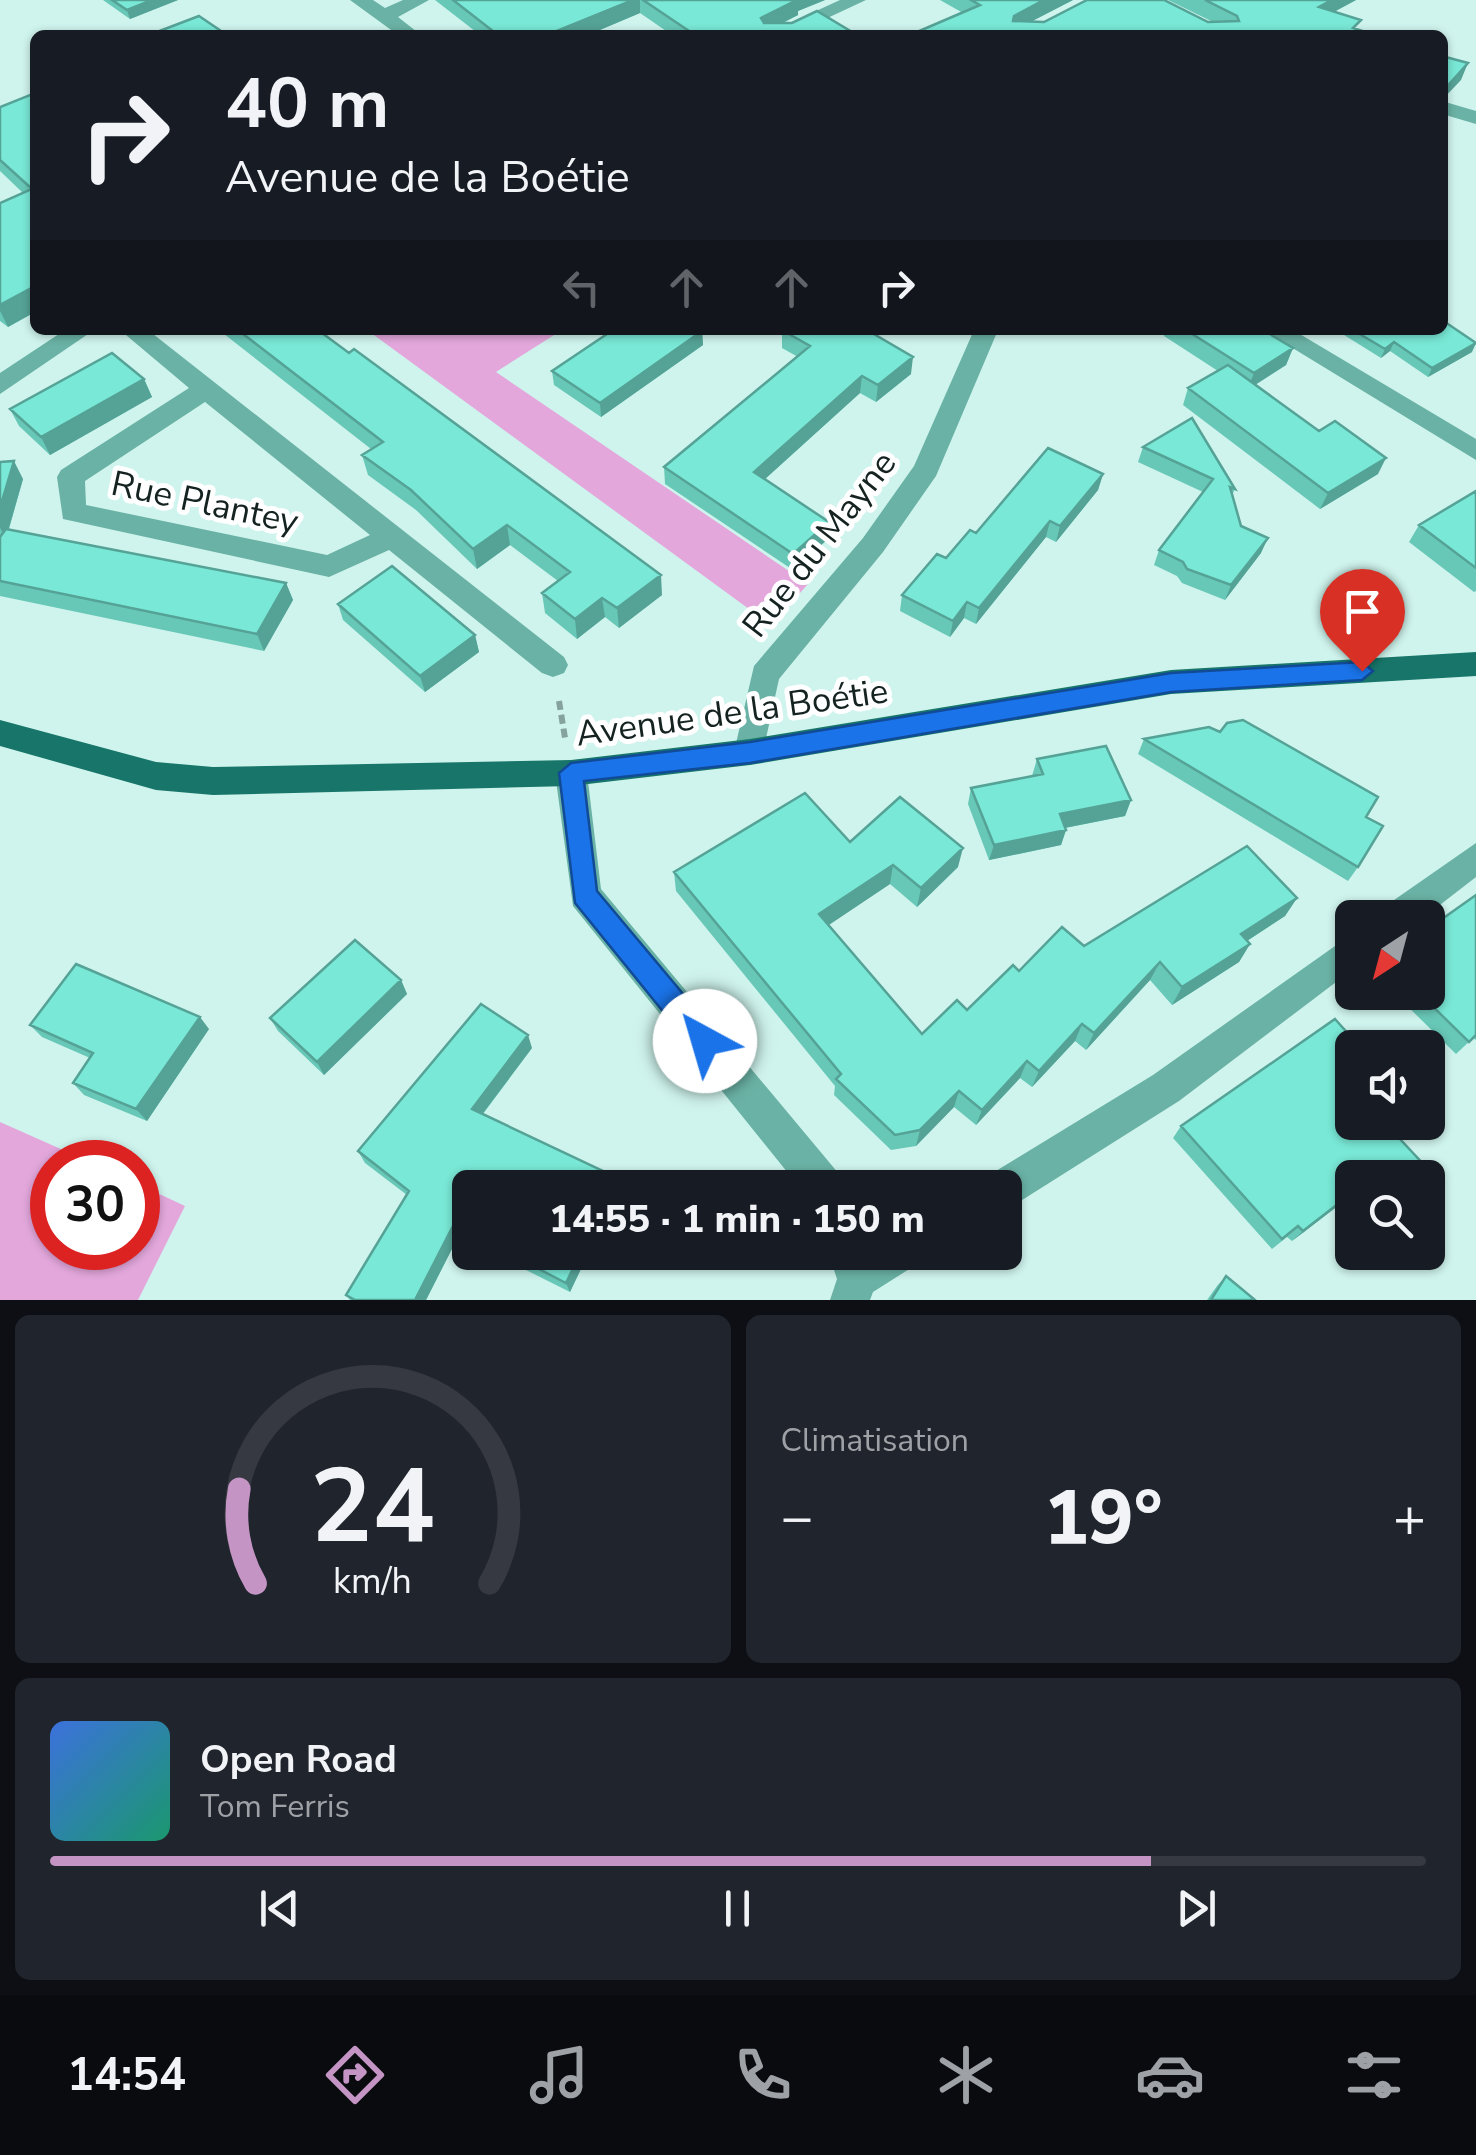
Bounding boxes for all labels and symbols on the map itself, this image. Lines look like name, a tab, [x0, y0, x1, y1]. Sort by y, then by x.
street label: Rue du Mayne	[732, 441, 907, 647]
street label: Rue Plantey	[107, 460, 303, 545]
pin	[1320, 569, 1405, 672]
street label: Avenue de la Boétie	[573, 667, 891, 758]
north arrow	[1335, 900, 1445, 1010]
position arrow	[653, 989, 757, 1093]
speed limit sign: 30	[30, 1140, 160, 1270]

